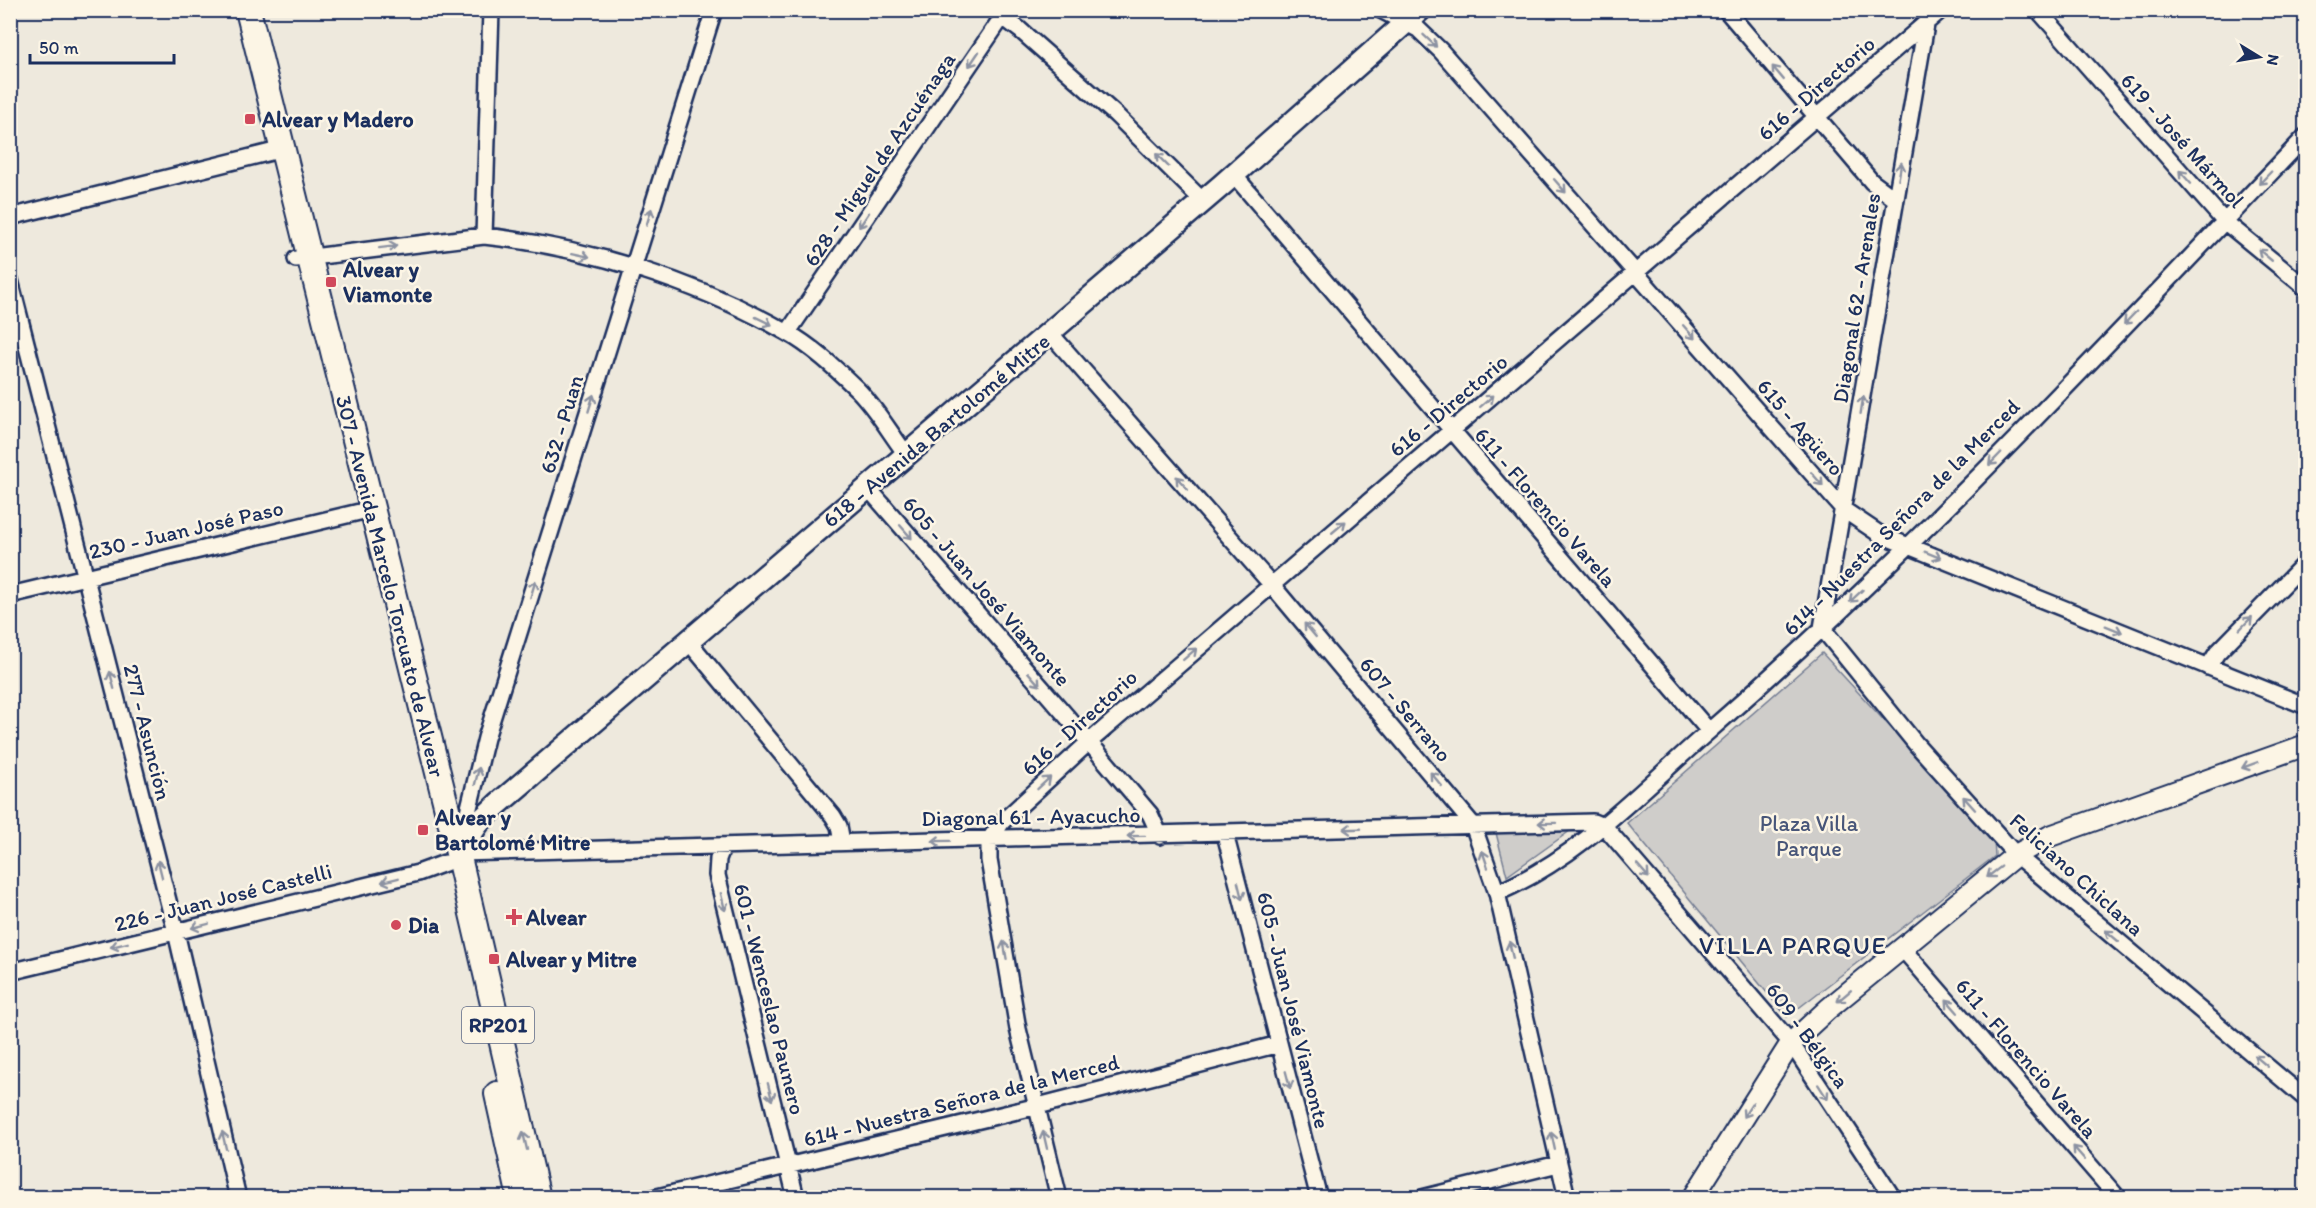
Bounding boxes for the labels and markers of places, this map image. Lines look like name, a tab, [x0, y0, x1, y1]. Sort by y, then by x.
place label: Alvear y Madero	[261, 106, 414, 133]
marker: Alvear y Madero	[243, 112, 257, 126]
place label: Alvear y Viamonte	[342, 256, 433, 308]
marker: Alvear y Viamonte	[324, 275, 338, 289]
place label: Alvear y Bartolomé Mitre	[434, 804, 591, 856]
marker: Alvear y Bartolomé Mitre	[416, 823, 430, 837]
place label: Alvear	[525, 904, 588, 931]
marker: Alvear	[507, 910, 521, 924]
place label: Dia	[408, 912, 439, 939]
marker: Dia	[389, 918, 403, 932]
place label: Alvear y Mitre	[505, 946, 637, 973]
marker: Alvear y Mitre	[487, 952, 501, 966]

